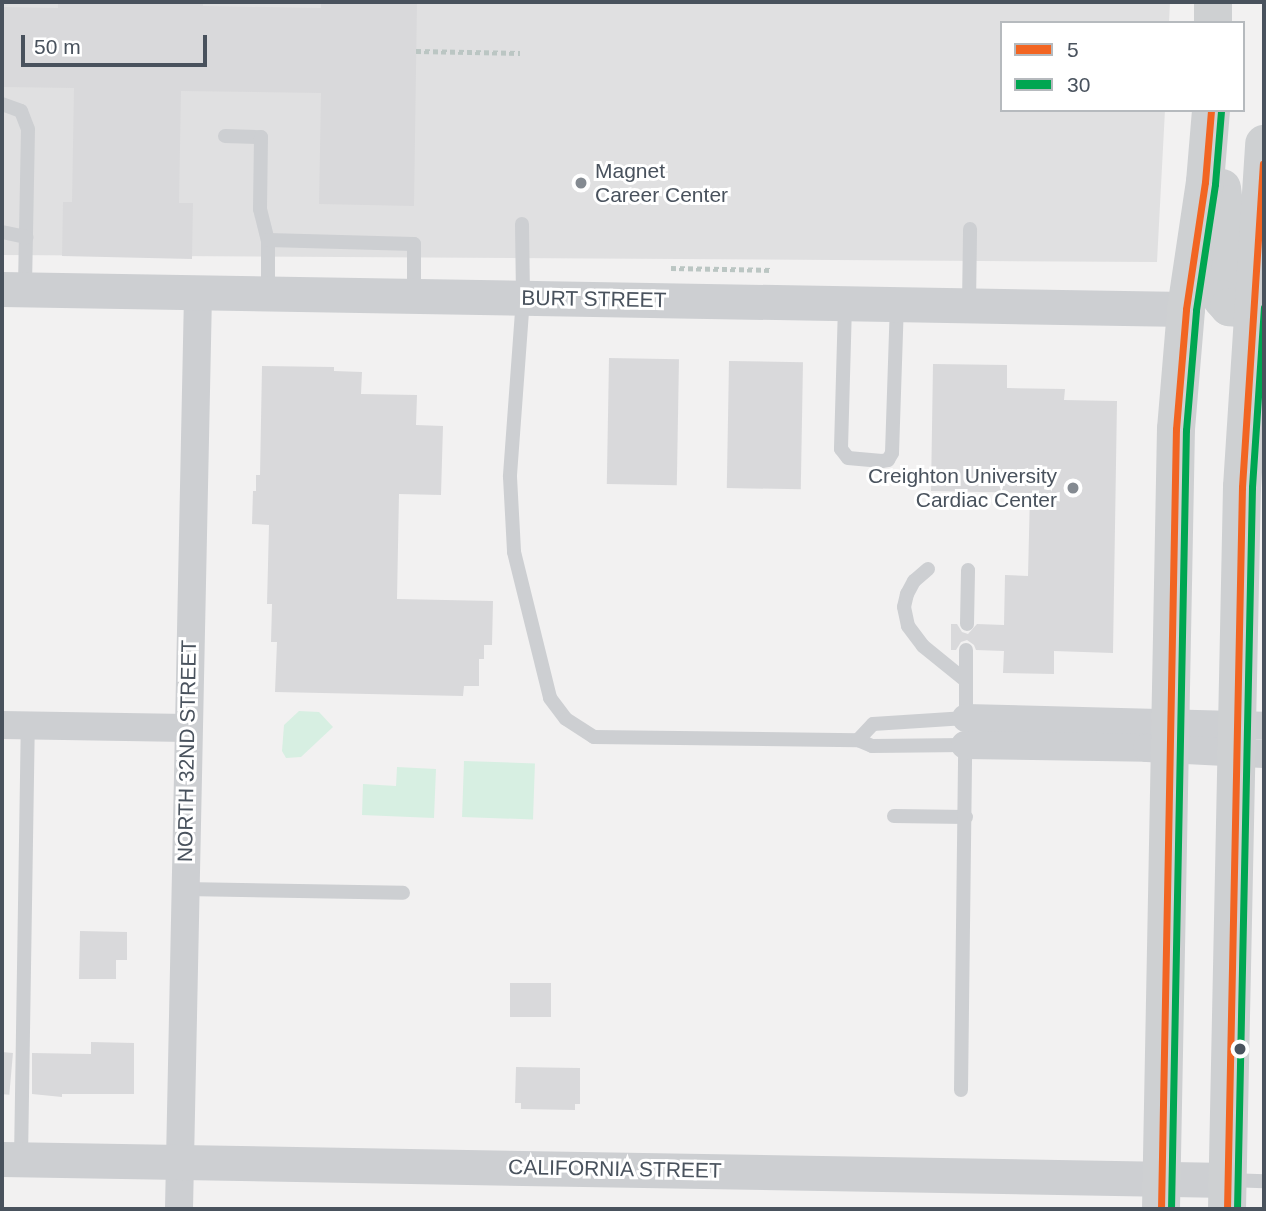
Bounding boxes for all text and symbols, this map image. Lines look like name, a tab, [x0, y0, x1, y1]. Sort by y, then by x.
scale bar	[24, 21, 210, 65]
legend	[1000, 21, 1245, 112]
text: 50 m	[34, 35, 81, 58]
text: 5	[1067, 38, 1079, 61]
text: 30	[1067, 73, 1090, 96]
place label: Magnet Career Center	[595, 158, 728, 208]
marker: Magnet Career Center	[573, 175, 589, 191]
street label: BURT STREET	[521, 285, 667, 313]
place label: Creighton University Cardiac Center	[868, 463, 1057, 513]
marker: Creighton University Cardiac Center	[1063, 478, 1083, 498]
street label: NORTH 32ND STREET	[172, 640, 202, 862]
unlabelled marker	[1233, 1042, 1247, 1056]
street label: CALIFORNIA STREET	[507, 1155, 723, 1183]

